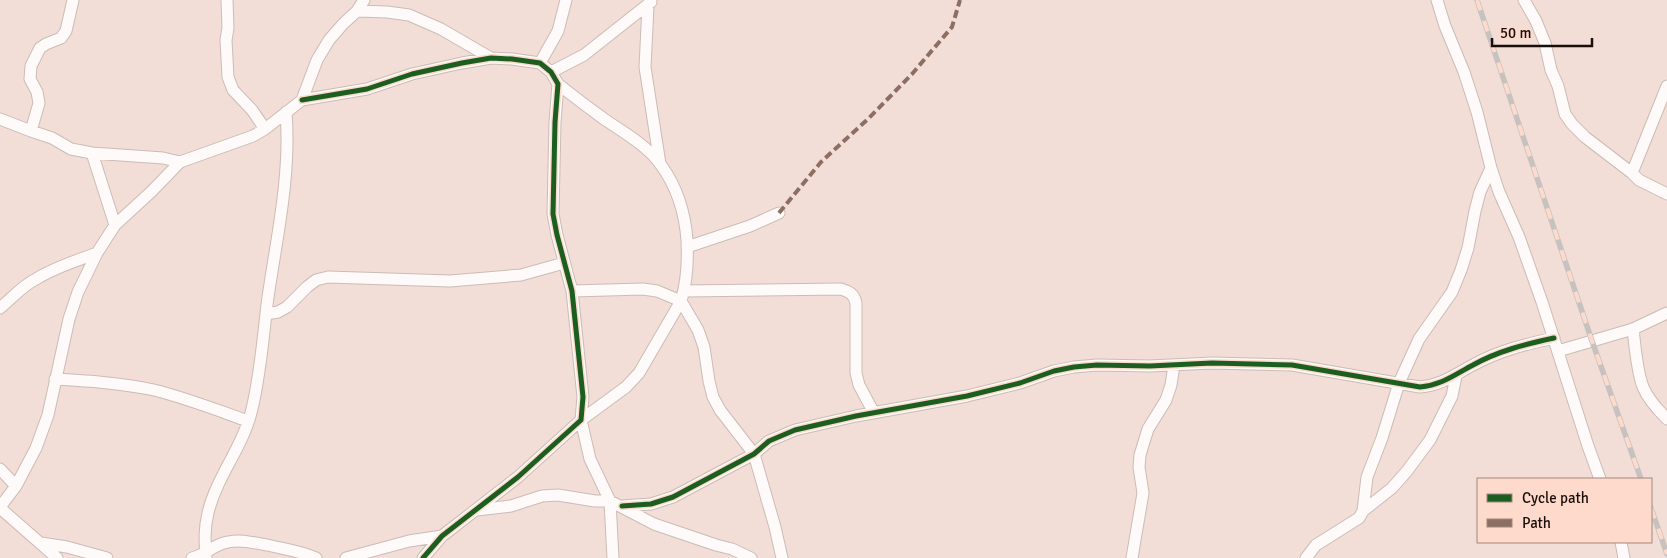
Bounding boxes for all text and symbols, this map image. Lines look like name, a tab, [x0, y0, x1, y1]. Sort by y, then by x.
scale bar	[1492, 15, 1592, 47]
text: 50 m	[1500, 24, 1531, 42]
legend	[1477, 478, 1652, 543]
text: Cycle path	[1522, 489, 1589, 507]
text: Path	[1522, 514, 1551, 532]

